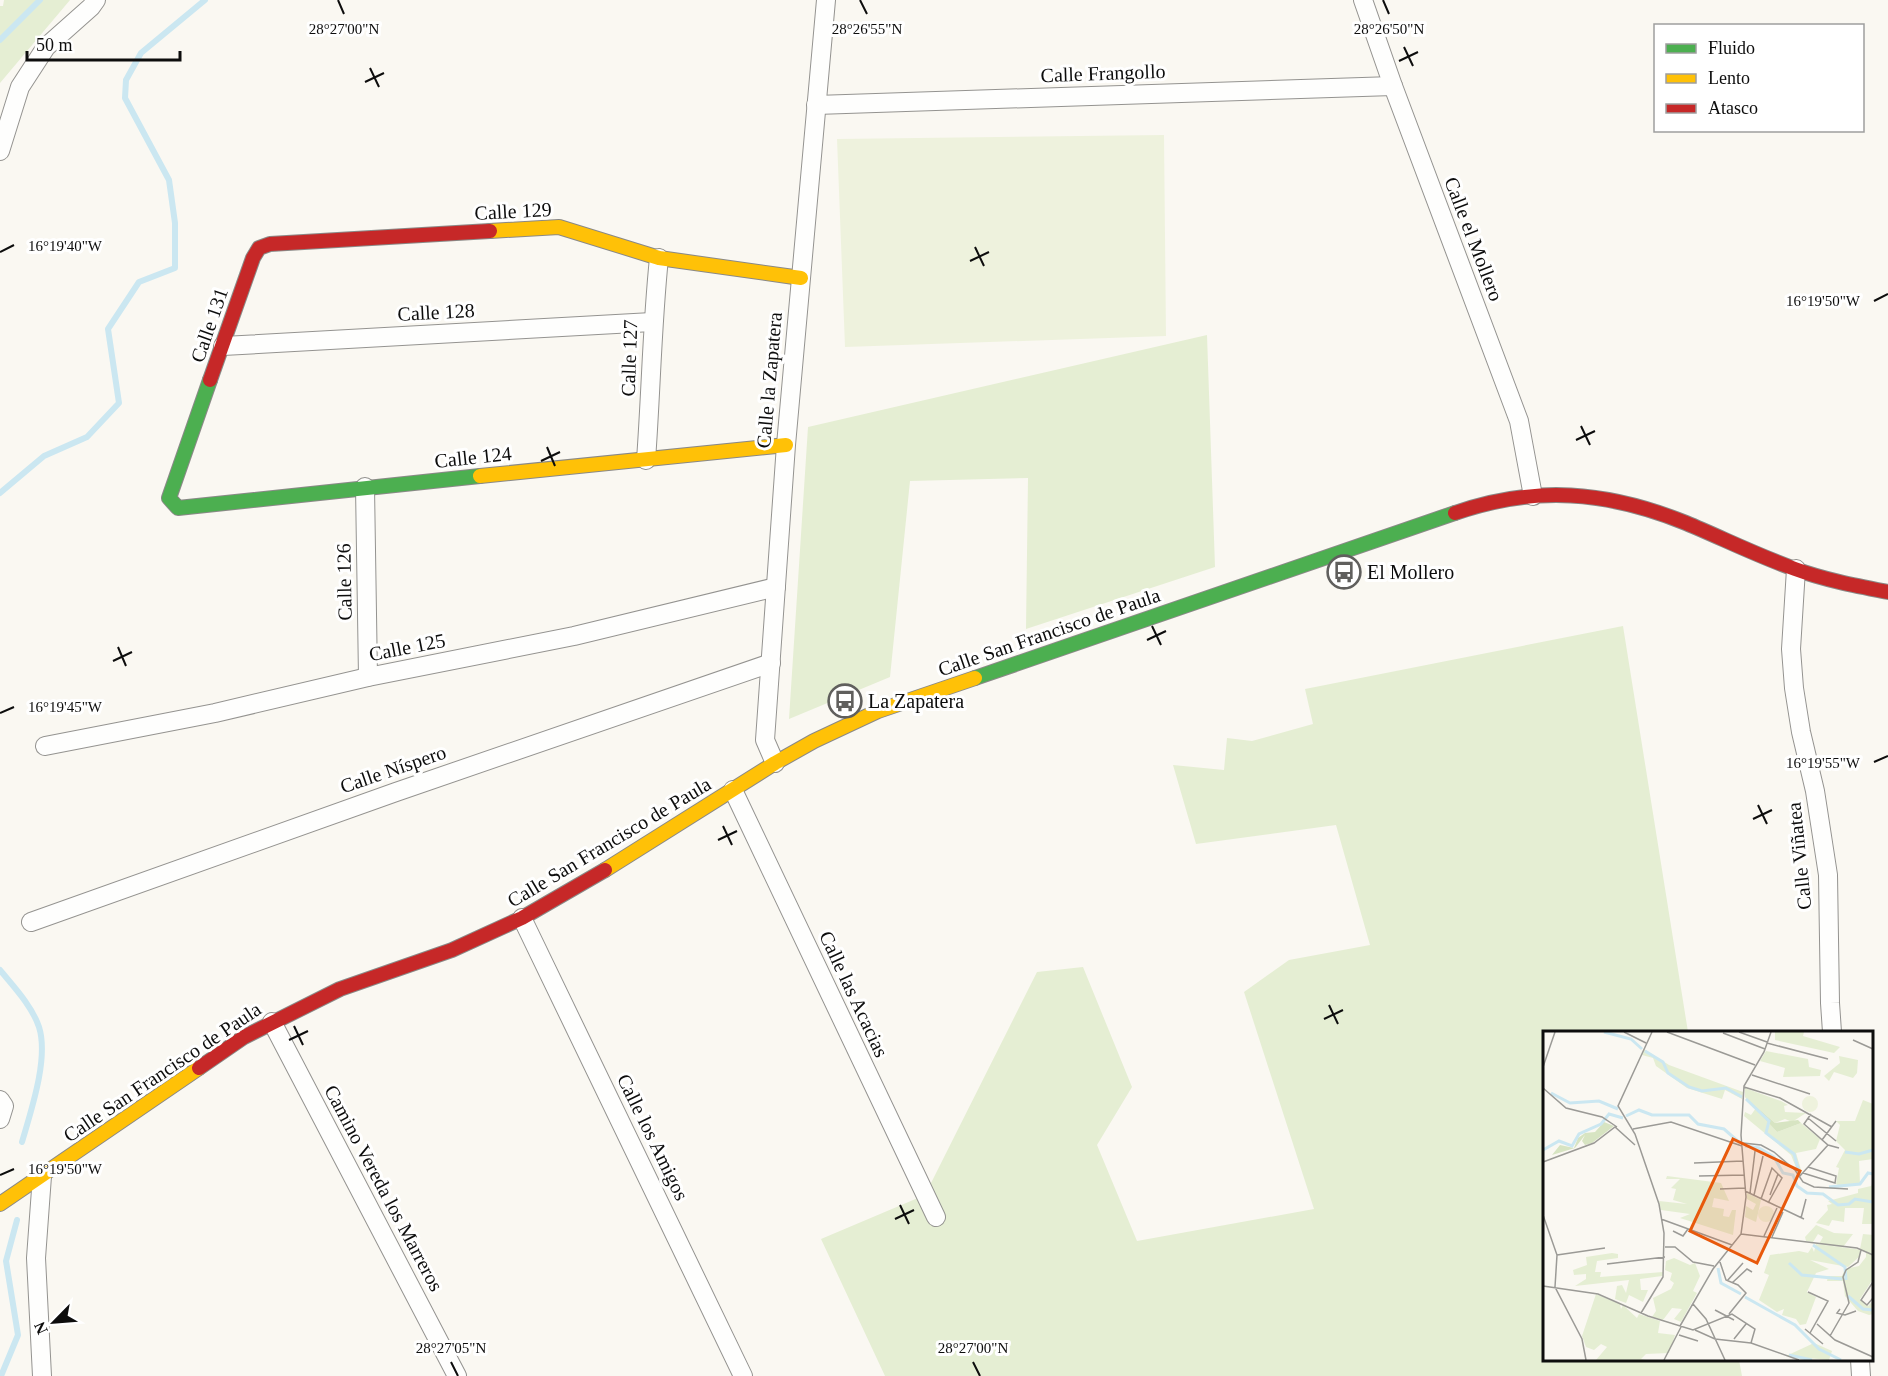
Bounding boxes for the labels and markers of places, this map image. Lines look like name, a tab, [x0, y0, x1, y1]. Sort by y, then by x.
bus stop icon: El Mollero	[1326, 554, 1362, 590]
place label: El Mollero	[1367, 561, 1454, 583]
bus stop icon: La Zapatera	[827, 683, 863, 719]
place label: La Zapatera	[868, 690, 964, 713]

